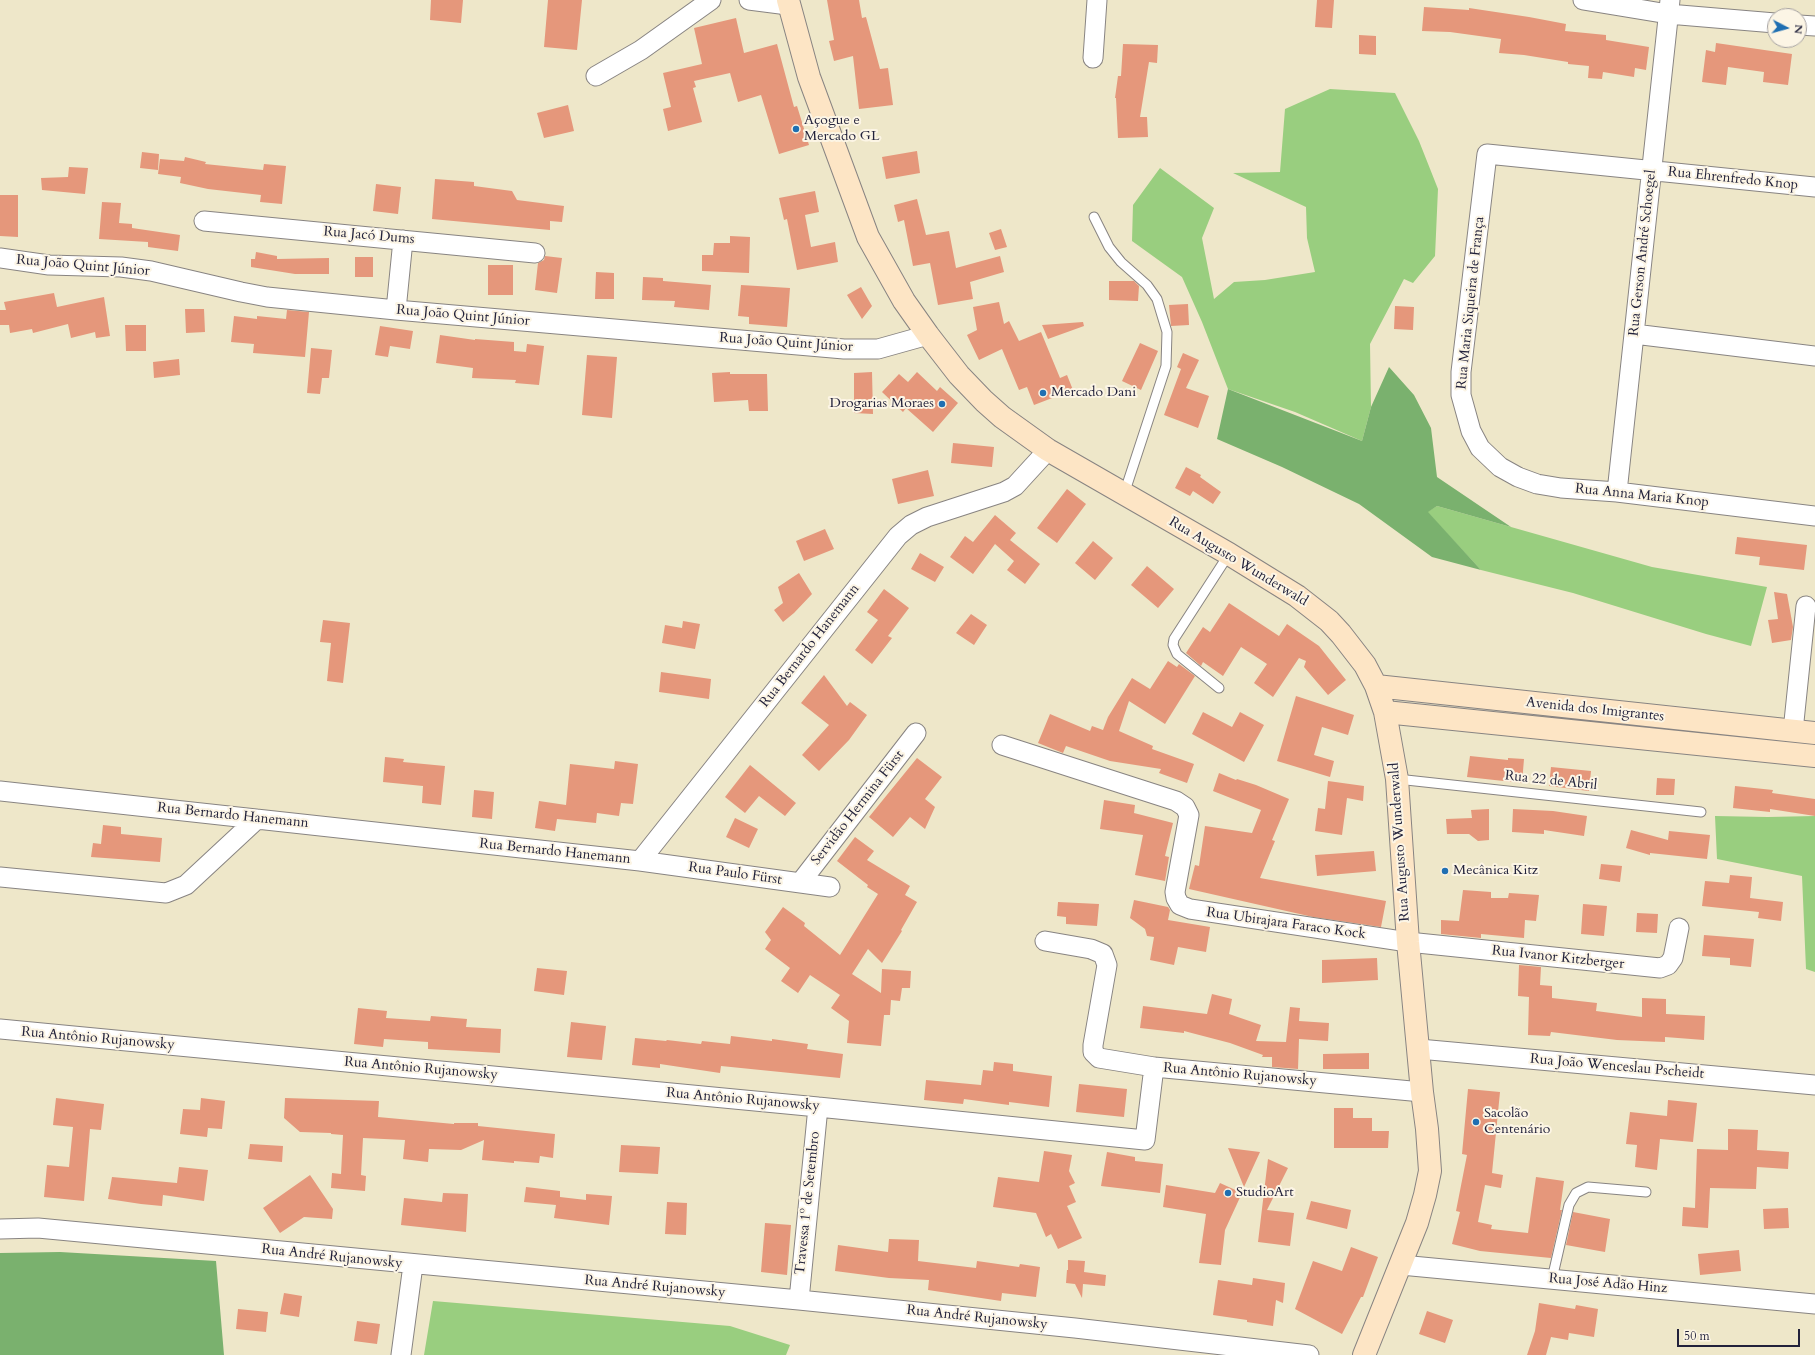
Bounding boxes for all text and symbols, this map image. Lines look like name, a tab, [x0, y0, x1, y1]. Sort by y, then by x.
north arrow	[1767, 8, 1807, 48]
text: N	[1790, 24, 1806, 35]
place label: Açogue e Mercado GL	[804, 113, 879, 146]
marker: Açogue e Mercado GL	[791, 124, 801, 134]
street label: Rua Ehrenfredo Knop	[1667, 164, 1799, 194]
street label: Rua Gerson André Schoegel	[1626, 169, 1660, 337]
street label: Rua Maria Siqueira de França	[1454, 216, 1488, 390]
street label: Rua Jacó Dums	[323, 224, 415, 248]
street label: Rua João Quint Júnior	[16, 252, 150, 280]
street label: Rua João Quint Júnior	[396, 302, 530, 330]
street label: Rua João Quint Júnior	[719, 330, 853, 356]
place label: Mercado Dani	[1051, 385, 1136, 401]
marker: Mercado Dani	[1038, 388, 1048, 398]
place label: Drogarias Moraes	[830, 396, 934, 412]
marker: Drogarias Moraes	[937, 399, 947, 409]
street label: Rua Anna Maria Knop	[1574, 481, 1710, 511]
street label: Rua Augusto Wunderwald	[1165, 514, 1311, 610]
street label: Rua Bernardo Hanemann	[757, 581, 863, 711]
street label: Avenida dos Imigrantes	[1525, 694, 1665, 726]
street label: Servidão Hermina Fürst	[808, 747, 908, 869]
street label: Rua Augusto Wunderwald	[1386, 762, 1414, 922]
street label: Rua 22 de Abril	[1504, 768, 1598, 794]
street label: Rua Bernardo Hanemann	[157, 800, 309, 832]
street label: Rua Bernardo Hanemann	[479, 836, 631, 868]
street label: Rua Paulo Fürst	[687, 859, 783, 889]
place label: Mecânica Kitz	[1453, 863, 1538, 879]
marker: Mecânica Kitz	[1440, 866, 1450, 876]
street label: Rua Ubirajara Faraco Kock	[1205, 904, 1367, 944]
street label: Rua Ivanor Kitzberger	[1491, 943, 1625, 973]
street label: Rua Antônio Rujanowsky	[21, 1024, 175, 1054]
street label: Rua João Wenceslau Pscheidt	[1529, 1051, 1705, 1083]
street label: Rua Antônio Rujanowsky	[344, 1054, 498, 1084]
street label: Rua Antônio Rujanowsky	[1163, 1060, 1317, 1090]
street label: Rua Antônio Rujanowsky	[666, 1085, 820, 1115]
place label: Sacolão Centenário	[1484, 1106, 1550, 1138]
marker: Sacolão Centenário	[1471, 1117, 1481, 1127]
street label: Travessa 1º de Setembro	[792, 1131, 824, 1275]
place label: StudioArt	[1236, 1185, 1294, 1201]
marker: StudioArt	[1223, 1188, 1233, 1198]
street label: Rua André Rujanowsky	[261, 1241, 403, 1273]
street label: Rua José Adão Hinz	[1548, 1270, 1668, 1298]
street label: Rua André Rujanowsky	[584, 1272, 726, 1302]
street label: Rua André Rujanowsky	[906, 1302, 1048, 1334]
scale bar	[1679, 1321, 1802, 1347]
text: 50 m	[1684, 1328, 1710, 1344]

